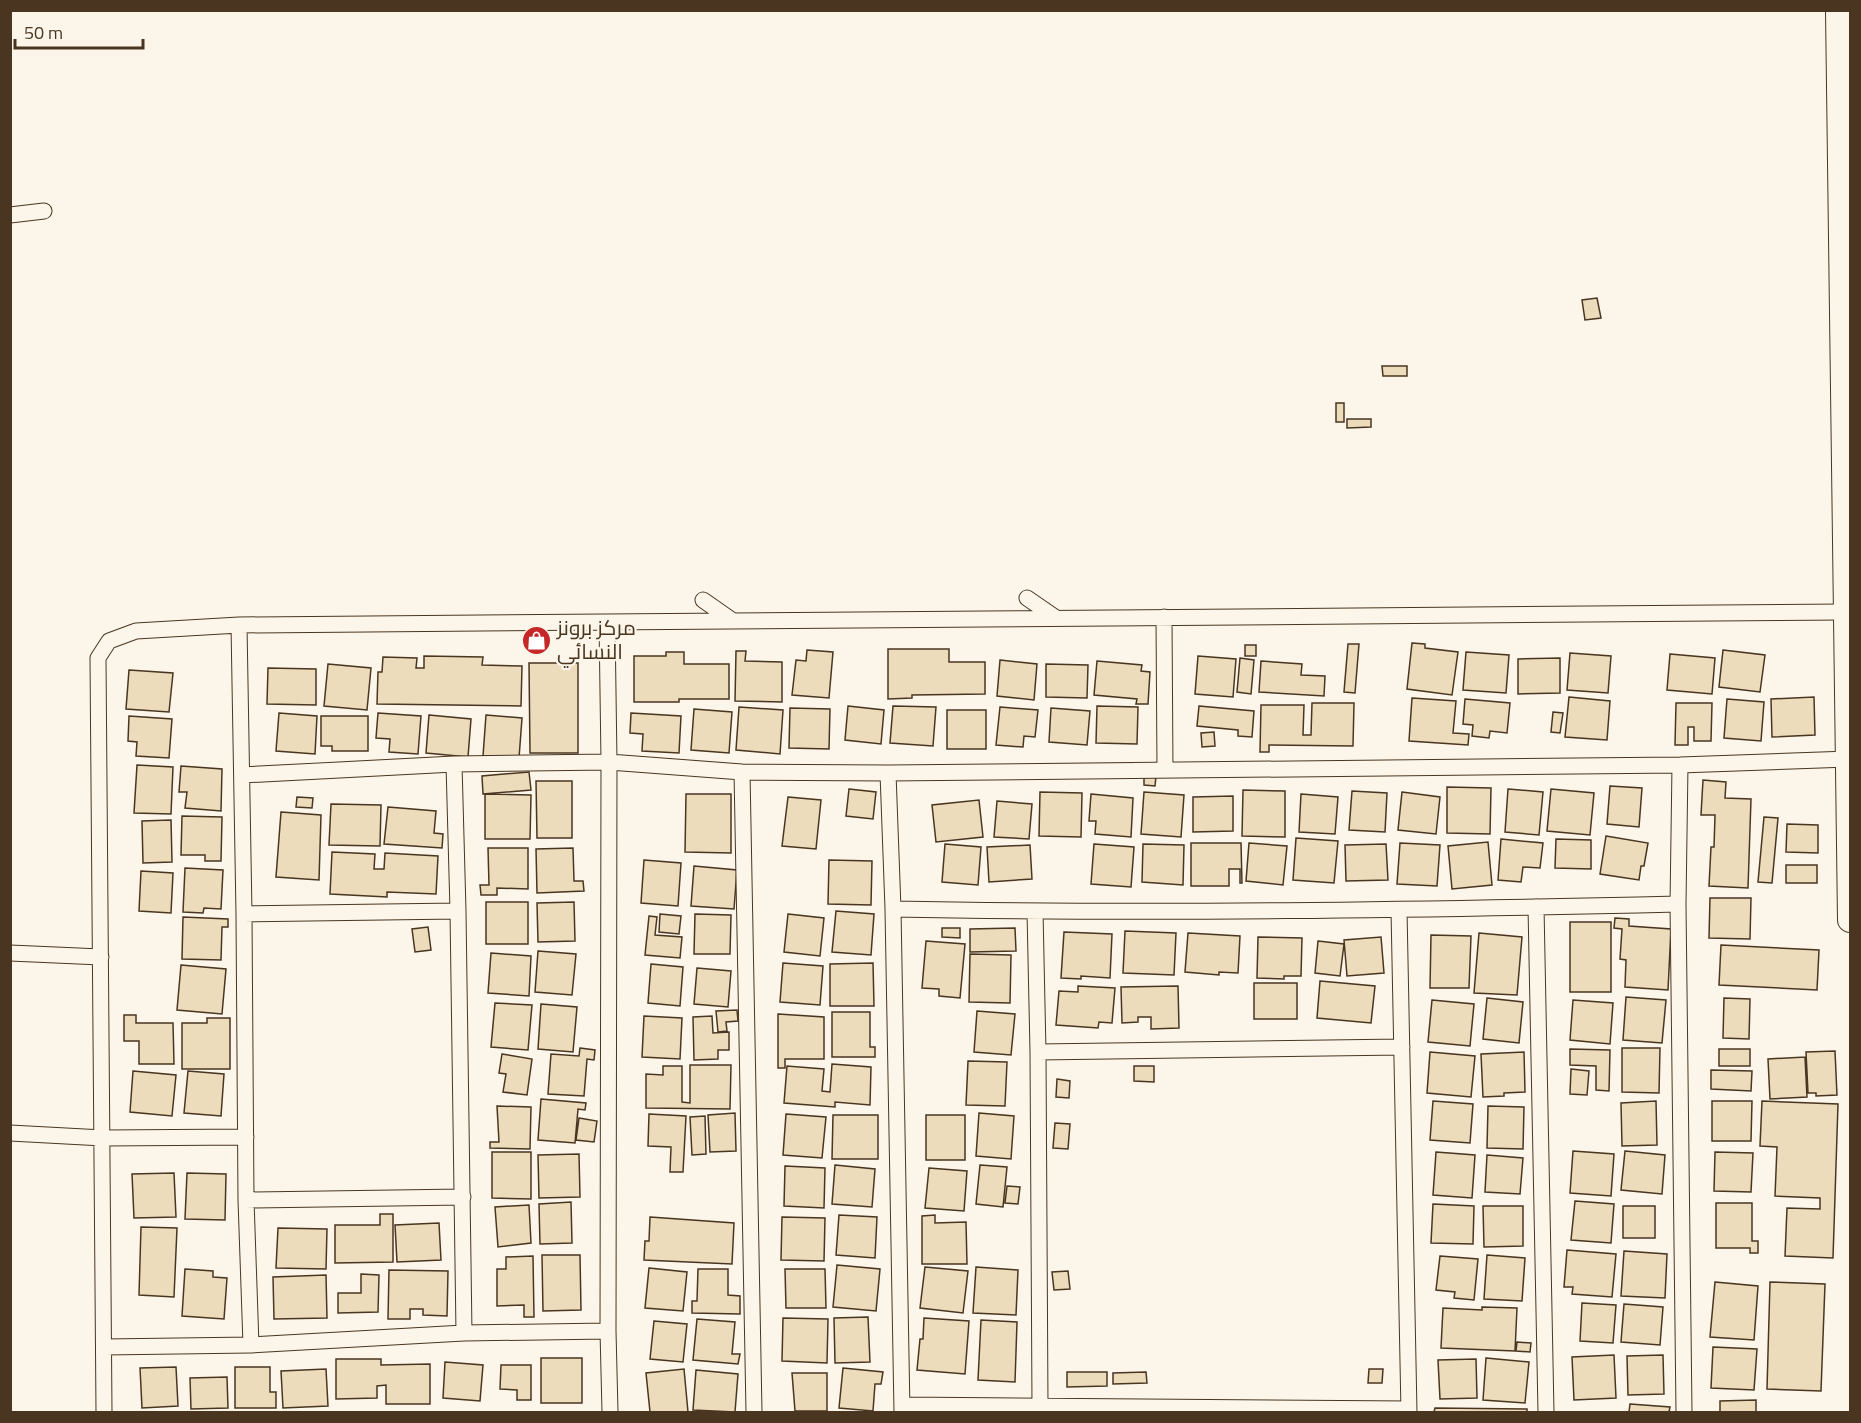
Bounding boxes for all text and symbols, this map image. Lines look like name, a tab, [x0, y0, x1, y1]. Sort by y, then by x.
scale bar	[15, 12, 142, 50]
text: 50 m	[24, 19, 63, 46]
place label: مركز برونز النسائي	[556, 611, 636, 668]
shop icon: مركز برونز النسائي	[520, 624, 552, 656]

